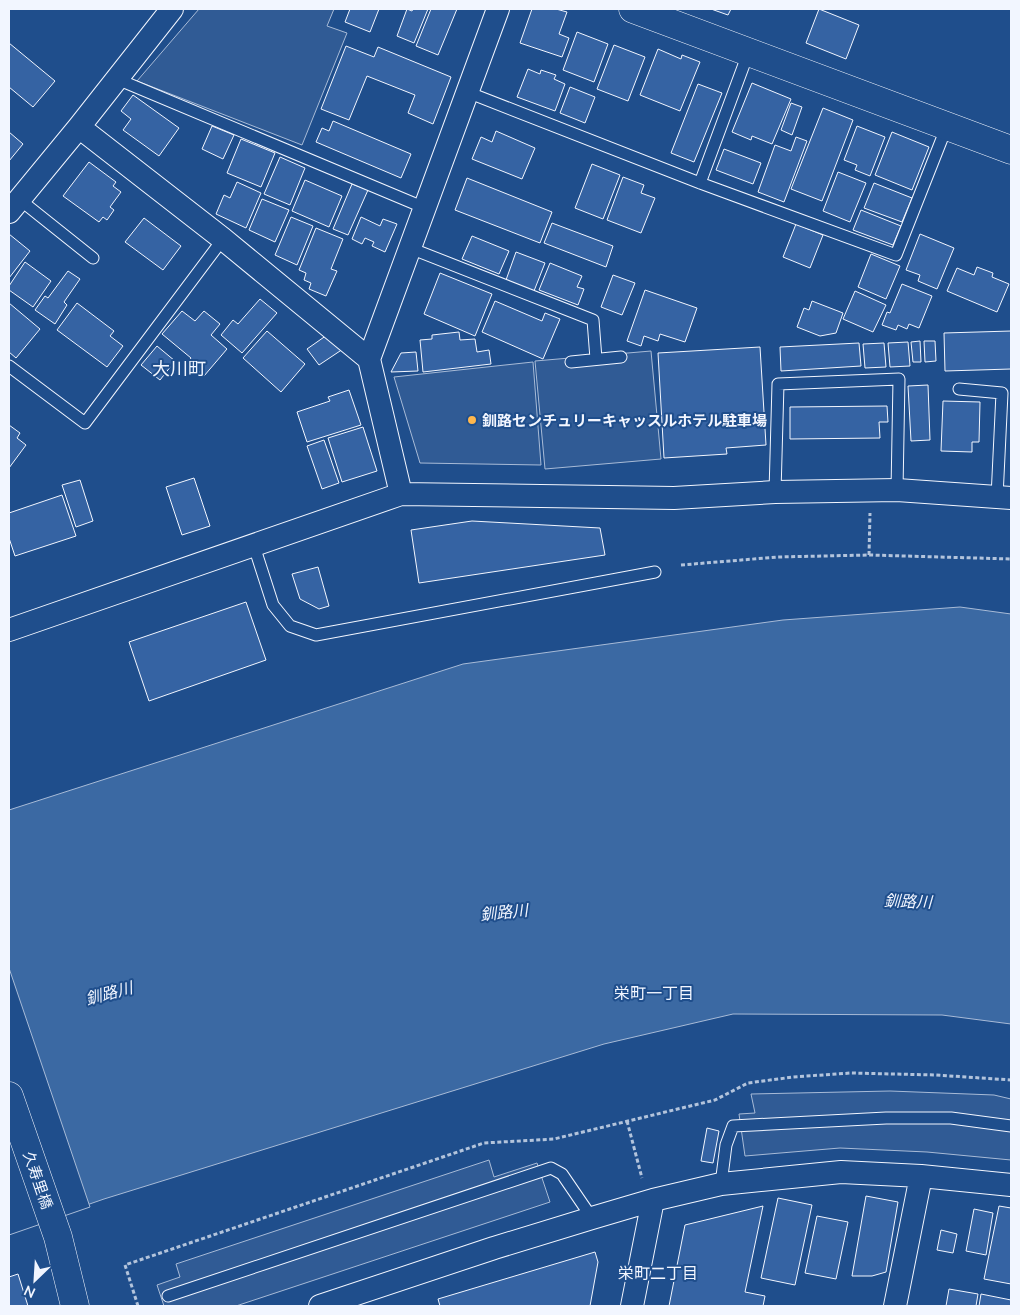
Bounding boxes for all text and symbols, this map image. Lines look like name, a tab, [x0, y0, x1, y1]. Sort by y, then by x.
district label: 大川町	[152, 357, 206, 380]
place label: 釧路センチュリーキャッスルホテル駐車場	[482, 411, 767, 430]
marker: 釧路センチュリーキャッスルホテル駐車場	[466, 414, 478, 426]
water label: 釧路川	[884, 890, 934, 912]
water label: 釧路川	[479, 899, 531, 924]
water label: 釧路川	[83, 977, 137, 1009]
district label: 栄町一丁目	[614, 983, 694, 1003]
street label: 久寿里橋	[19, 1149, 57, 1211]
north arrow	[10, 1255, 60, 1305]
district label: 栄町二丁目	[618, 1263, 698, 1283]
text: N	[21, 1281, 38, 1302]

